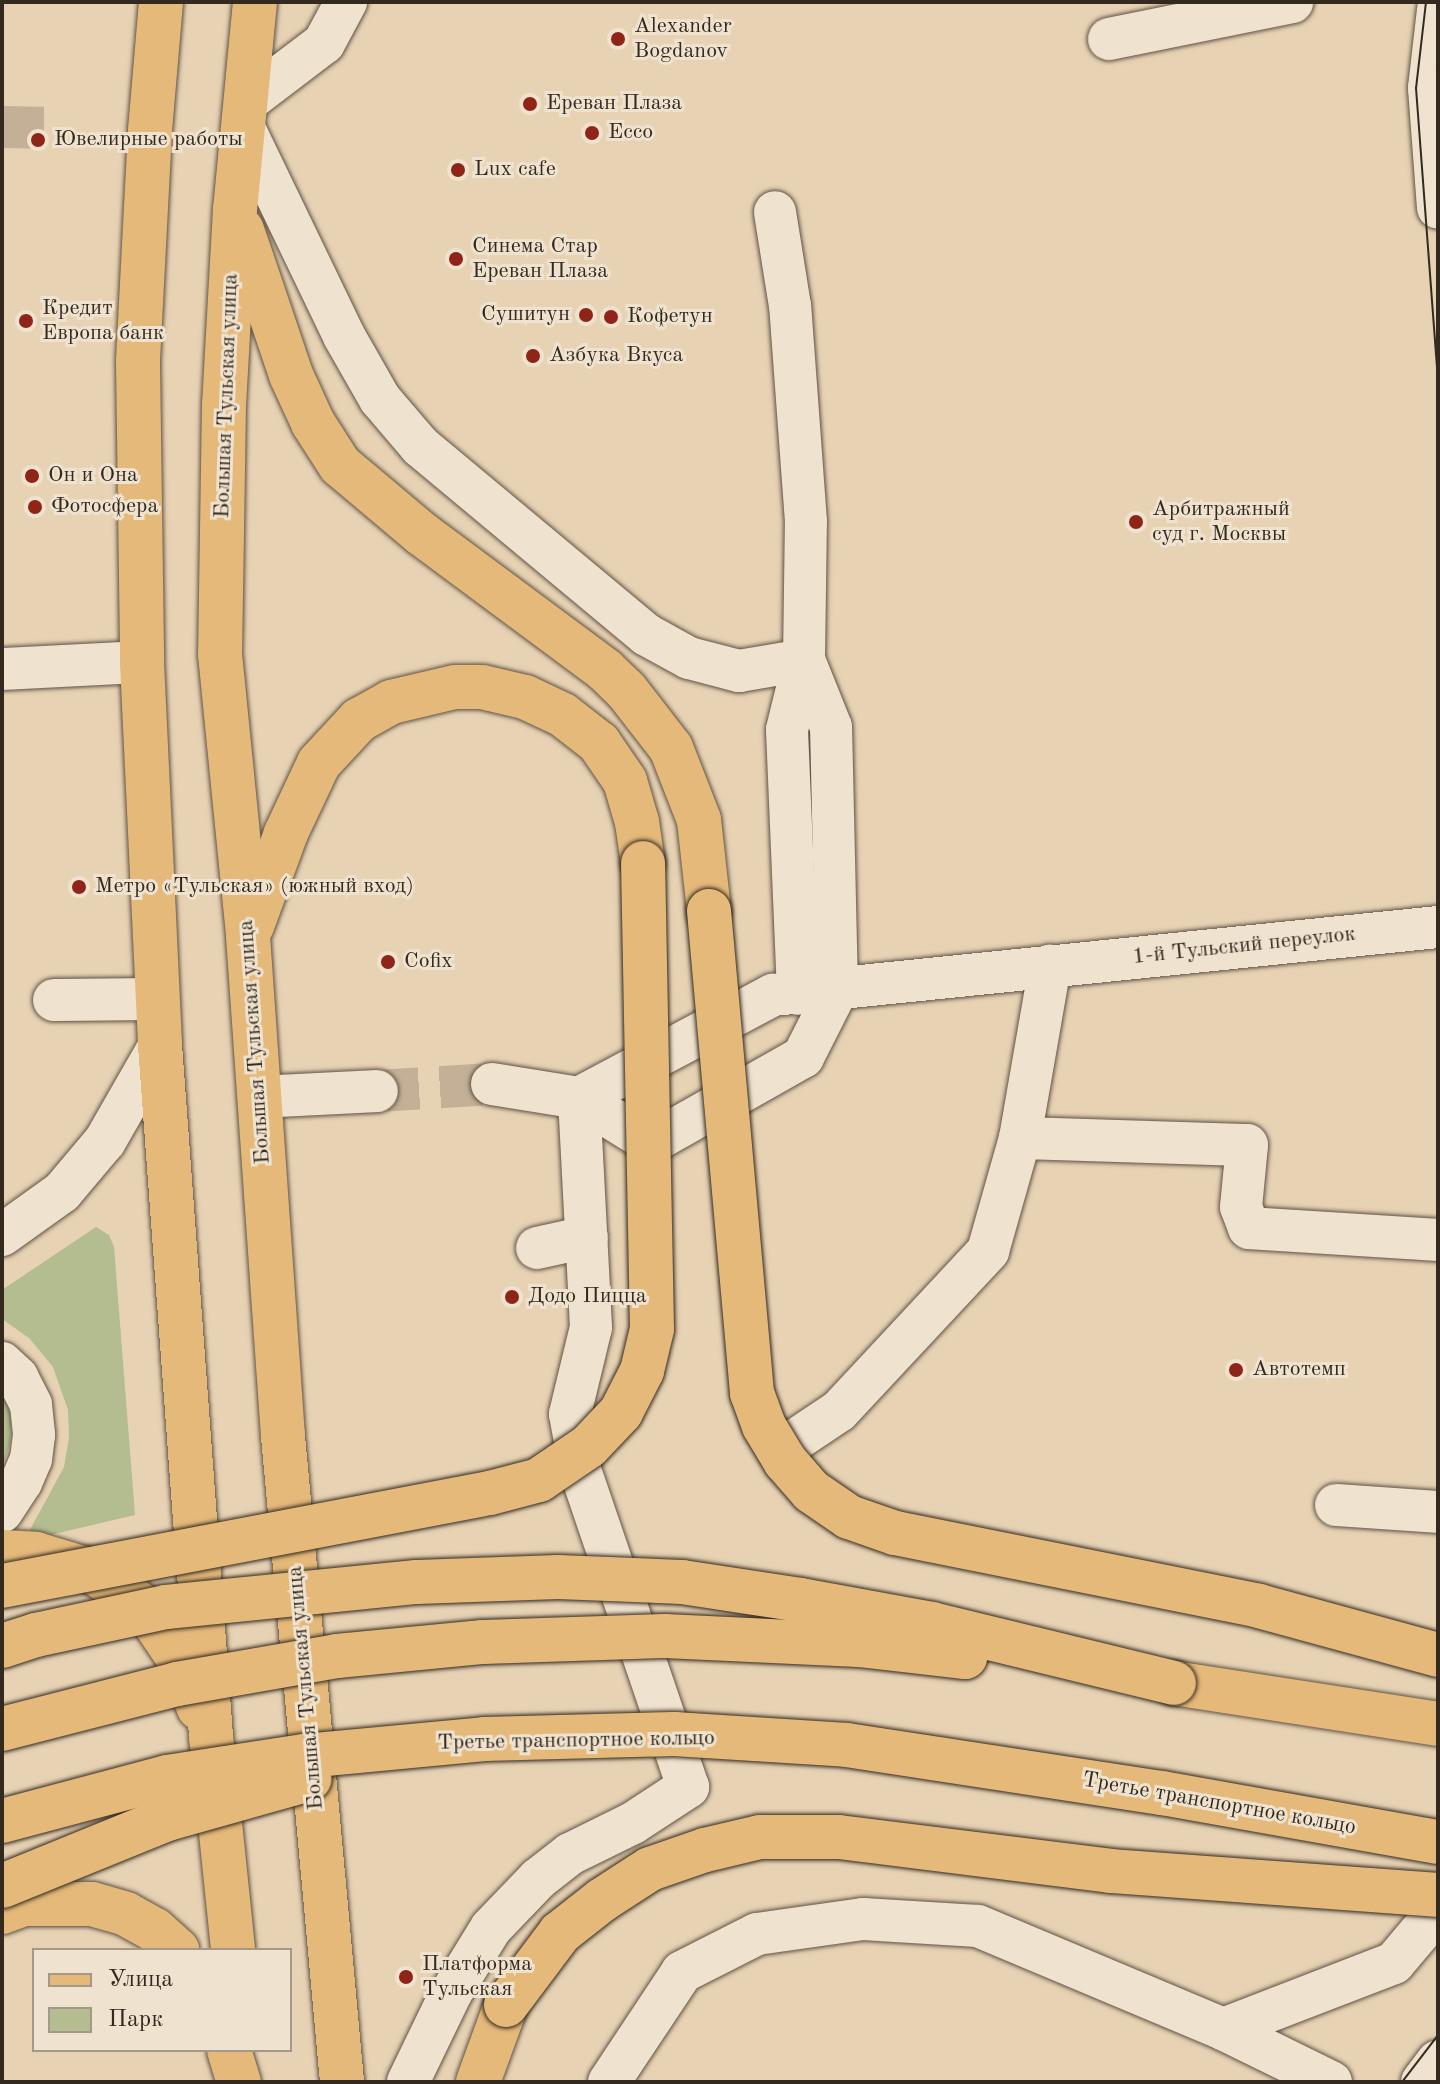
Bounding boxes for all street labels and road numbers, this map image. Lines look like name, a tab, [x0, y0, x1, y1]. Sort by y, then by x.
street label: Большая Тульская улица	[210, 273, 244, 519]
street label: Большая Тульская улица	[233, 919, 277, 1165]
street label: 1-й Тульский переулок	[1131, 921, 1357, 971]
street label: Большая Тульская улица	[282, 1565, 330, 1811]
street label: Третье транспортное кольцо	[437, 1725, 715, 1757]
street label: Третье транспортное кольцо	[1080, 1767, 1358, 1841]

